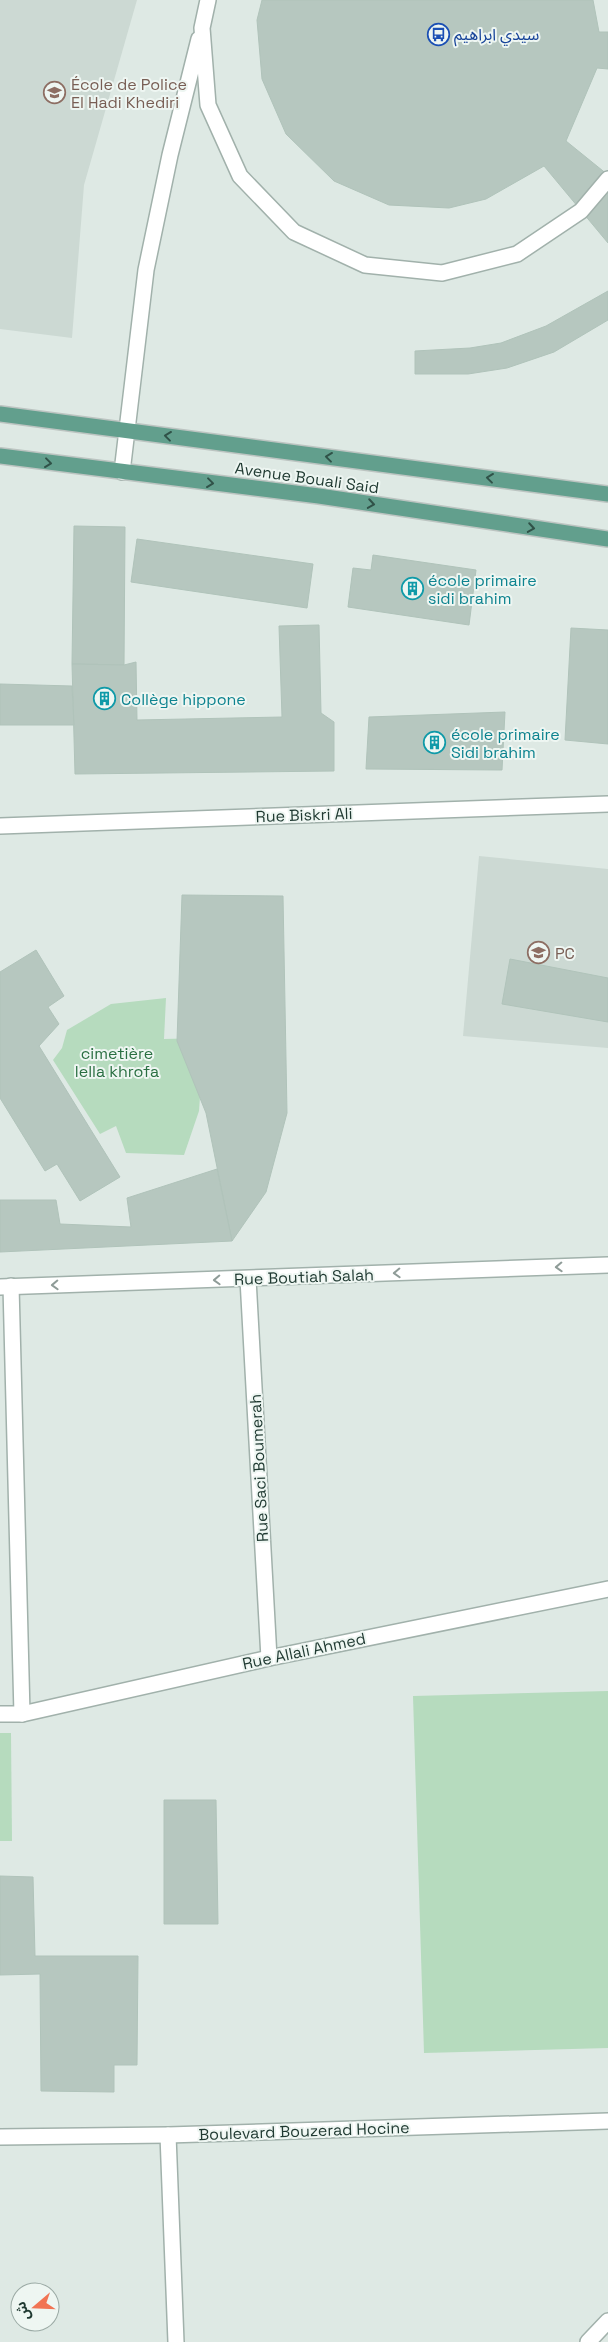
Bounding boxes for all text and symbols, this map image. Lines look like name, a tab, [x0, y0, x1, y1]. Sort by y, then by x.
bus stop icon: سيدي ابراهيم	[426, 22, 450, 46]
place label: سيدي ابراهيم	[454, 24, 539, 47]
place label: École de Police El Hadi Khediri	[71, 74, 187, 113]
school or university icon: École de Police El Hadi Khediri	[43, 81, 67, 105]
one-way arrow	[164, 431, 172, 442]
one-way arrow	[325, 452, 333, 463]
one-way arrow	[44, 457, 53, 467]
street label: Avenue Bouali Said	[234, 457, 380, 499]
one-way arrow	[486, 474, 495, 484]
one-way arrow	[206, 477, 214, 488]
one-way arrow	[367, 498, 375, 509]
one-way arrow	[528, 522, 536, 533]
place label: école primaire sidi brahim	[428, 570, 537, 609]
building icon: école primaire sidi brahim	[400, 577, 424, 601]
building icon: Collège hippone	[93, 687, 117, 711]
place label: Collège hippone	[121, 689, 246, 710]
place label: école primaire Sidi brahim	[451, 724, 560, 763]
building icon: école primaire Sidi brahim	[423, 731, 447, 755]
street label: Rue Biskri Ali	[255, 803, 353, 827]
school or university icon: PC	[527, 941, 551, 965]
place label: PC	[555, 943, 575, 964]
park label: cimetière lella khrofa	[75, 1043, 159, 1082]
one-way arrow	[555, 1262, 563, 1273]
street label: Rue Boutiah Salah	[234, 1264, 374, 1290]
one-way arrow	[393, 1268, 401, 1279]
one-way arrow	[213, 1275, 220, 1285]
one-way arrow	[50, 1279, 58, 1290]
street label: Rue Saci Boumerah	[245, 1393, 273, 1543]
street label: Rue Allali Ahmed	[240, 1628, 368, 1674]
street label: Boulevard Bouzerad Hocine	[198, 2117, 410, 2145]
north arrow	[10, 2282, 60, 2332]
text: ش	[11, 2299, 34, 2323]

